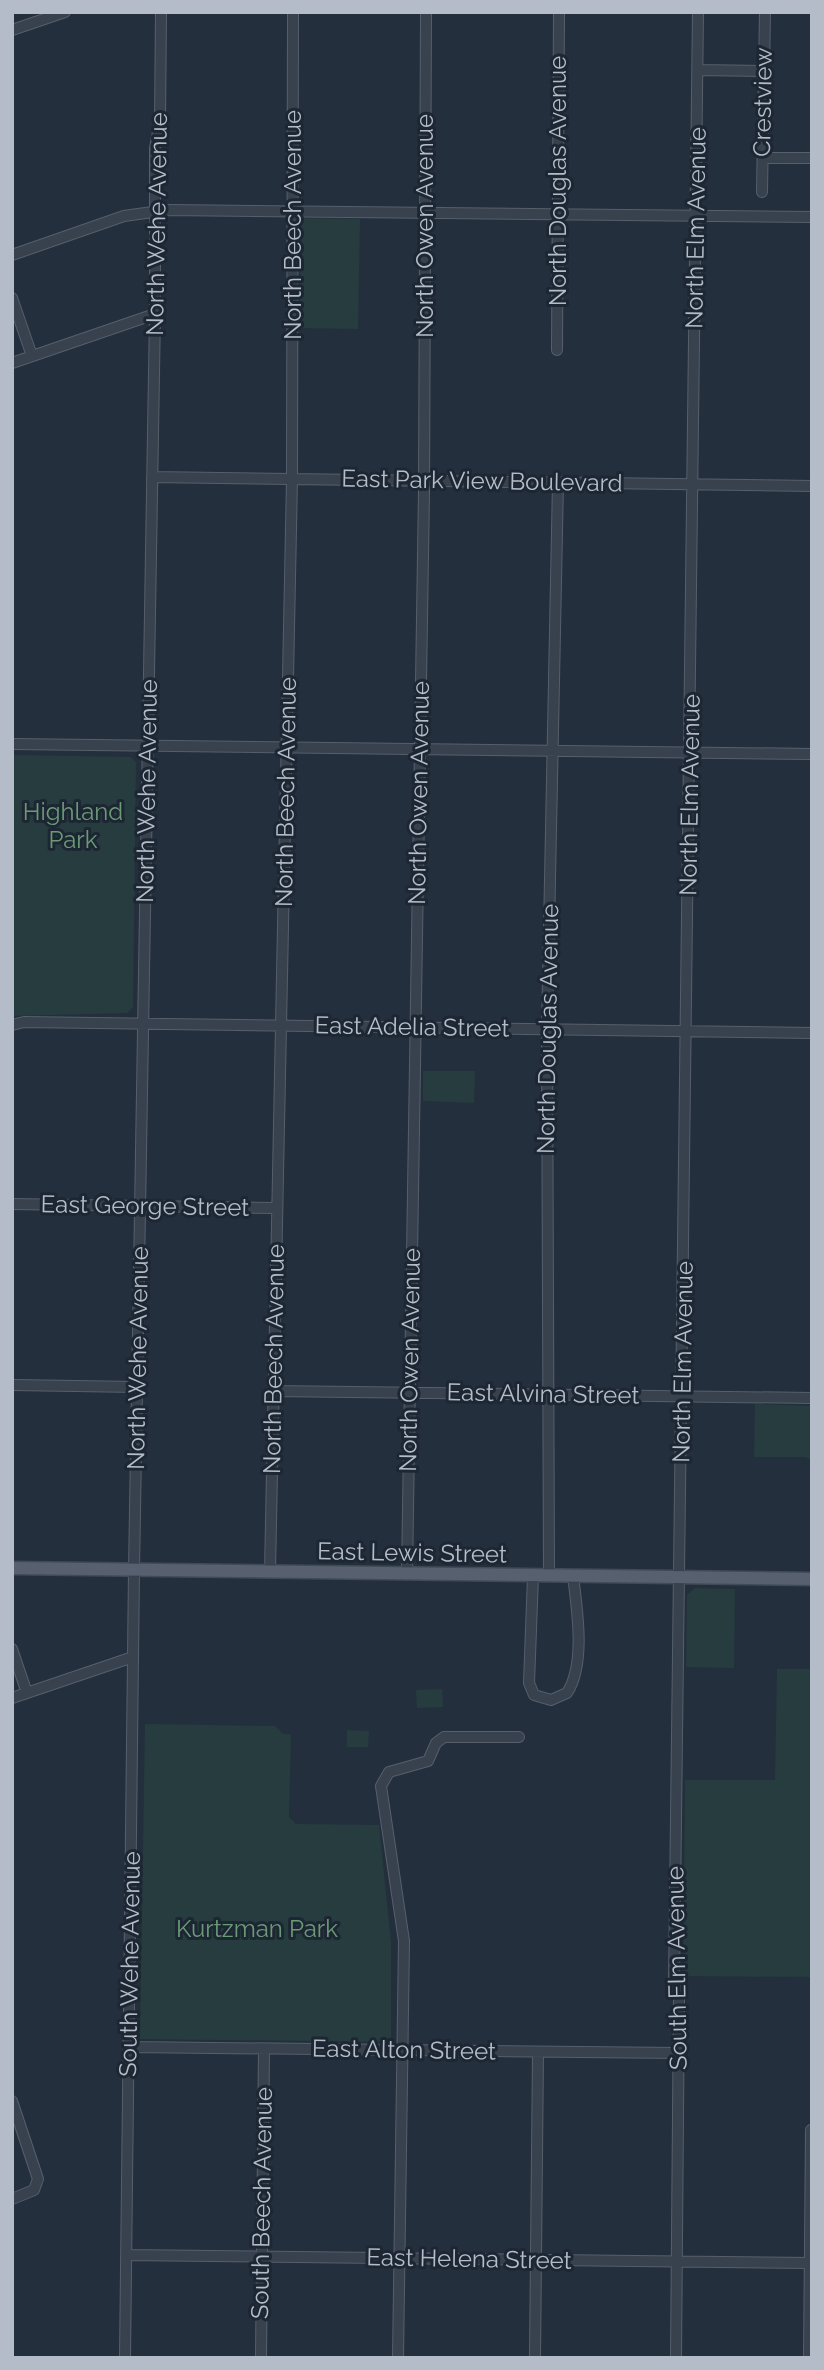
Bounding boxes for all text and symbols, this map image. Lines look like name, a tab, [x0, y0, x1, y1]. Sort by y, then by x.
street label: Crestview	[747, 47, 778, 157]
street label: North Douglas Avenue	[543, 56, 572, 306]
street label: North Beech Avenue	[278, 110, 307, 340]
street label: North Wehe Avenue	[140, 112, 173, 336]
street label: North Owen Avenue	[410, 114, 439, 338]
street label: North Elm Avenue	[679, 127, 712, 329]
street label: East Park View Boulevard	[341, 464, 623, 497]
street label: North Beech Avenue	[269, 677, 302, 907]
street label: North Wehe Avenue	[130, 679, 163, 903]
street label: North Owen Avenue	[402, 681, 435, 905]
street label: North Elm Avenue	[673, 694, 706, 896]
park label: Highland Park	[23, 797, 123, 854]
street label: North Douglas Avenue	[531, 903, 564, 1154]
street label: East Adelia Street	[314, 1010, 510, 1043]
street label: East George Street	[40, 1189, 250, 1222]
street label: North Beech Avenue	[257, 1244, 290, 1474]
street label: North Wehe Avenue	[121, 1246, 154, 1470]
street label: North Owen Avenue	[393, 1248, 426, 1472]
street label: North Elm Avenue	[666, 1261, 699, 1463]
street label: East Alvina Street	[446, 1377, 640, 1410]
street label: East Lewis Street	[317, 1536, 507, 1569]
street label: South Wehe Avenue	[113, 1851, 146, 2077]
street label: South Elm Avenue	[660, 1866, 693, 2070]
park label: Kurtzman Park	[176, 1914, 338, 1943]
street label: East Alton Street	[312, 2033, 496, 2066]
street label: South Beech Avenue	[245, 2087, 278, 2319]
street label: East Helena Street	[366, 2242, 572, 2275]

